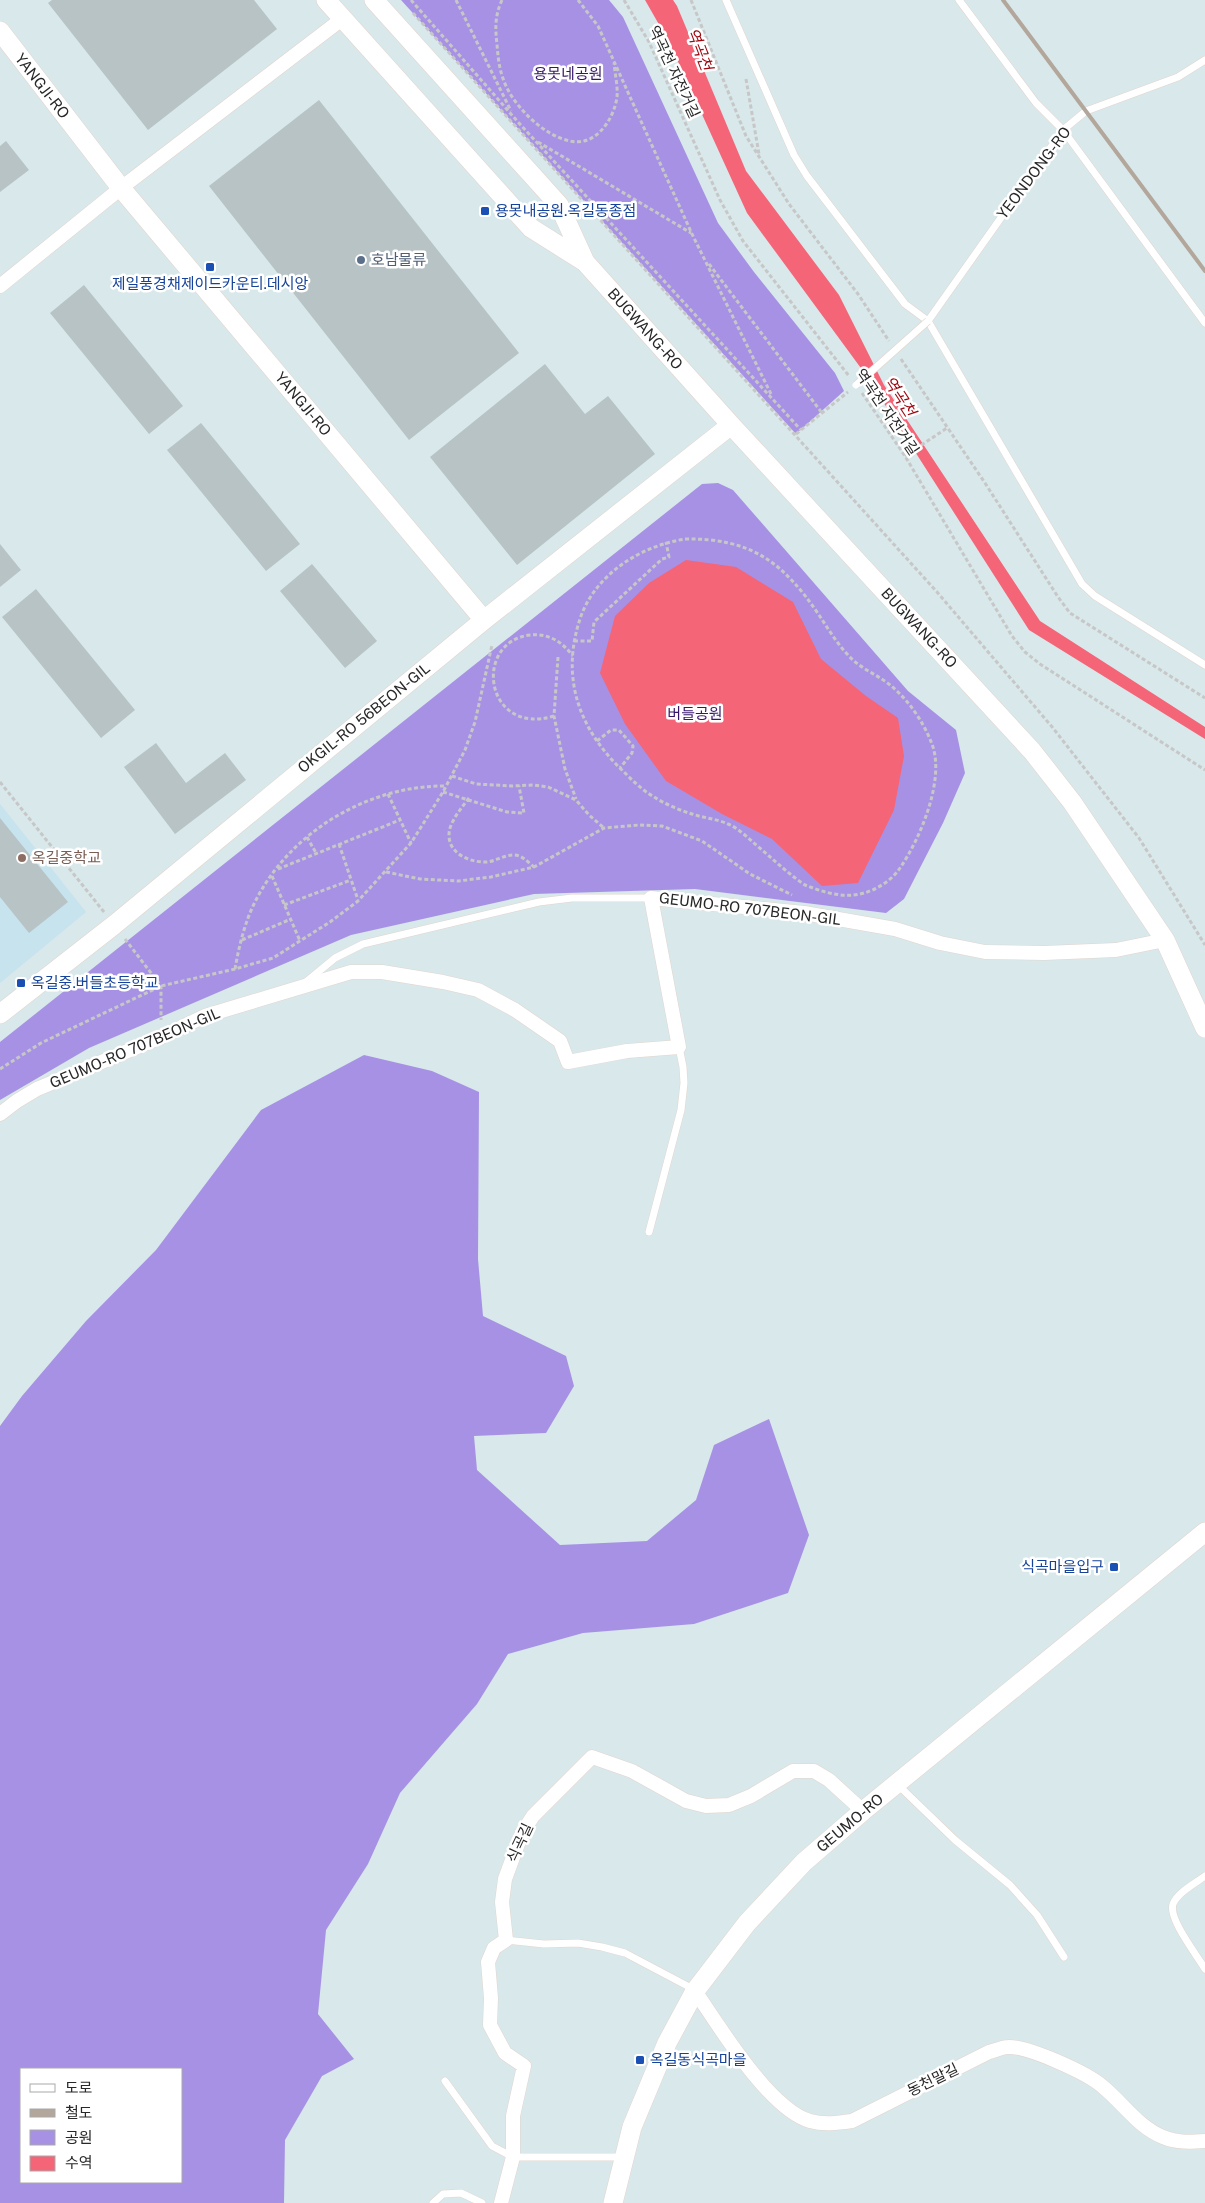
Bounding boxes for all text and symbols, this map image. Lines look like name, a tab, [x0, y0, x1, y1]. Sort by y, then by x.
street label: 역곡천 자전거길	[646, 23, 703, 121]
water label: 역곡천	[683, 25, 717, 75]
street label: YANGJI-RO	[12, 50, 73, 122]
park label: 용못네공원	[533, 65, 603, 82]
street label: YEONDONG-RO	[993, 123, 1074, 222]
place label: 용못내공원.옥길동종점	[495, 202, 636, 219]
marker: 용못내공원.옥길동종점	[479, 205, 491, 217]
place label: 호남물류	[371, 251, 426, 268]
marker: 호남물류	[355, 254, 367, 266]
marker: 제일풍경채제이드카운티.데시앙	[204, 261, 216, 273]
place label: 제일풍경채제이드카운티.데시앙	[112, 275, 308, 292]
street label: BUGWANG-RO	[605, 285, 686, 373]
street label: 역곡천 자전거길	[852, 365, 922, 458]
street label: YANGJI-RO	[272, 368, 335, 439]
water label: 역곡천	[880, 373, 921, 422]
street label: BUGWANG-RO	[878, 584, 961, 671]
street label: OKGIL-RO 56BEON-GIL	[294, 659, 433, 776]
park label: 버들공원	[667, 705, 723, 722]
place label: 옥길중학교	[32, 849, 101, 866]
marker: 옥길중학교	[16, 852, 28, 864]
street label: GEUMO-RO 707BEON-GIL	[658, 889, 842, 928]
place label: 옥길중.버들초등학교	[31, 974, 159, 991]
marker: 옥길중.버들초등학교	[15, 977, 27, 989]
street label: GEUMO-RO 707BEON-GIL	[47, 1004, 223, 1091]
place label: 식곡마을입구	[1021, 1558, 1104, 1575]
marker: 식곡마을입구	[1108, 1561, 1120, 1573]
street label: GEUMO-RO	[813, 1790, 886, 1855]
street label: 식곡길	[503, 1820, 536, 1865]
place label: 옥길동식곡마을	[650, 2051, 747, 2068]
marker: 옥길동식곡마을	[634, 2054, 646, 2066]
street label: 동천말길	[904, 2060, 961, 2099]
legend	[20, 2068, 182, 2183]
text: 도로	[65, 2079, 93, 2096]
text: 철도	[65, 2104, 93, 2121]
text: 공원	[65, 2129, 93, 2146]
text: 수역	[65, 2154, 93, 2171]

